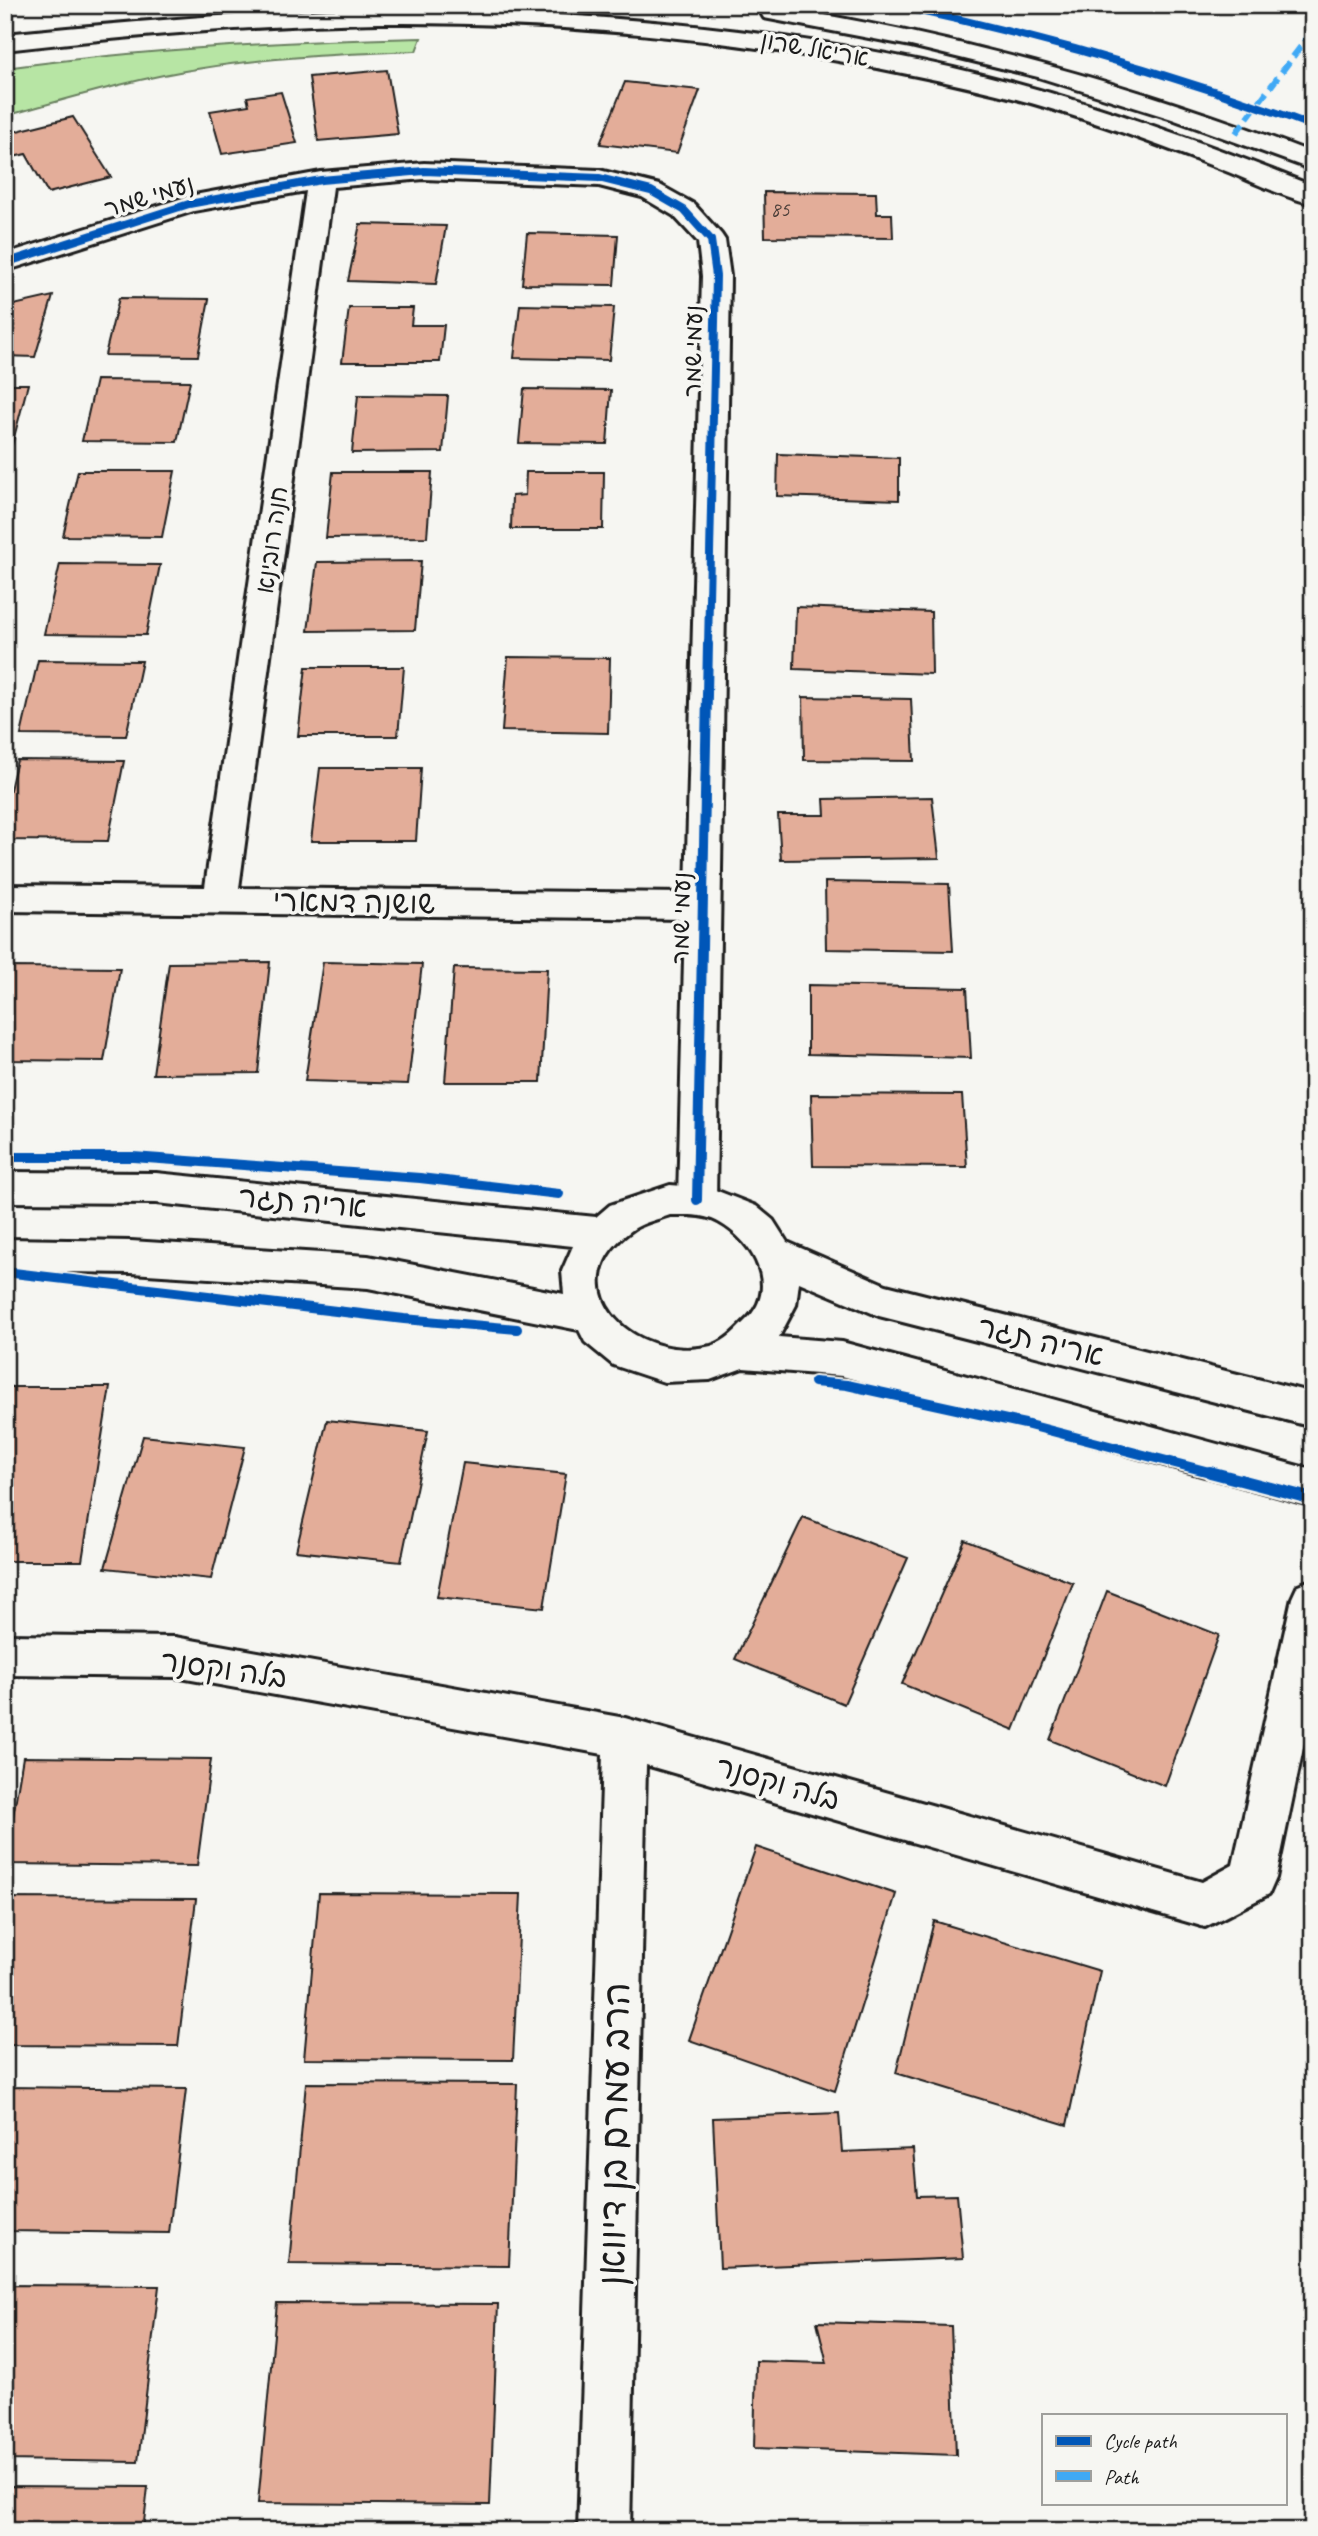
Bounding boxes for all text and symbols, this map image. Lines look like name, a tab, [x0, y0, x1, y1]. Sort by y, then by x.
street label: אריאל שרון	[759, 25, 871, 73]
street label: נעמי שמר	[101, 168, 197, 224]
house number: 85	[771, 196, 791, 222]
street label: נעמי שמר	[677, 305, 709, 397]
street label: חנה רובינא	[250, 485, 294, 595]
street label: נעמי שמר	[665, 872, 697, 964]
street label: שושנה דמארי	[273, 882, 435, 922]
street label: אריה תגר	[237, 1177, 369, 1227]
street label: אריה תגר	[974, 1307, 1108, 1375]
street label: בלה וקסנר	[159, 1641, 289, 1697]
street label: בלה וקסנר	[712, 1747, 844, 1819]
street label: הרב עמרם בן דיוואן	[588, 1982, 640, 2286]
legend	[1042, 2414, 1286, 2504]
text: Cycle path	[1104, 2428, 1177, 2454]
text: Path	[1104, 2464, 1140, 2490]

